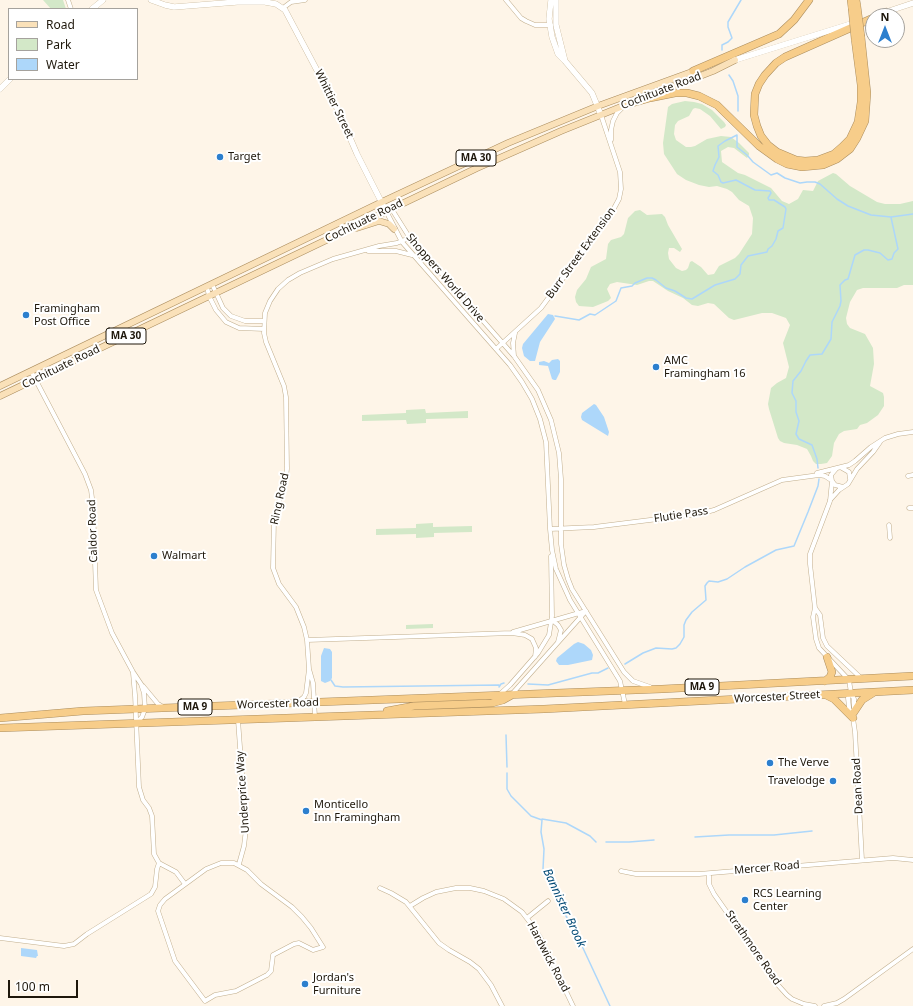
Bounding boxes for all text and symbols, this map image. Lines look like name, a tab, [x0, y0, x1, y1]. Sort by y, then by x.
legend	[8, 8, 138, 80]
north arrow	[865, 8, 905, 48]
text: N	[881, 9, 889, 24]
text: Road	[46, 16, 75, 33]
text: Park	[46, 36, 71, 53]
text: Water	[46, 56, 80, 73]
street label: Whittier Street	[312, 67, 356, 141]
street label: Cochituate Road	[619, 70, 703, 112]
place label: Target	[228, 150, 261, 164]
road number: MA 30	[456, 150, 496, 166]
marker: Target	[215, 152, 225, 162]
street label: Cochituate Road	[323, 196, 405, 246]
street label: Burr Street Extension	[543, 205, 619, 301]
street label: Shoppers World Drive	[403, 231, 487, 325]
place label: Framingham Post Office	[34, 302, 100, 328]
marker: Framingham Post Office	[21, 310, 31, 320]
road number: MA 30	[106, 328, 146, 344]
street label: Cochituate Road	[20, 342, 102, 392]
place label: AMC Framingham 16	[664, 354, 746, 380]
marker: AMC Framingham 16	[651, 362, 661, 372]
street label: Ring Road	[268, 472, 292, 526]
street label: Caldor Road	[85, 499, 101, 563]
street label: Flutie Pass	[653, 504, 709, 526]
place label: Walmart	[162, 549, 206, 563]
marker: Walmart	[149, 551, 159, 561]
road number: MA 9	[685, 679, 719, 695]
street label: Worcester Street	[734, 688, 820, 706]
street label: Worcester Road	[237, 696, 319, 712]
road number: MA 9	[178, 699, 212, 715]
street label: Underprice Way	[234, 750, 252, 834]
place label: The Verve	[778, 756, 829, 770]
street label: Dean Road	[850, 757, 866, 815]
marker: The Verve	[765, 758, 775, 768]
place label: Travelodge	[768, 774, 825, 788]
marker: Travelodge	[828, 776, 838, 786]
place label: Monticello Inn Framingham	[314, 798, 400, 824]
marker: Monticello Inn Framingham	[301, 806, 311, 816]
street label: Mercer Road	[734, 859, 800, 877]
water label: Bannister Brook	[539, 866, 589, 950]
place label: RCS Learning Center	[753, 887, 822, 913]
marker: RCS Learning Center	[740, 895, 750, 905]
street label: Strathmore Road	[722, 908, 784, 988]
street label: Hardwick Road	[524, 920, 572, 994]
place label: Jordan's Furniture	[313, 971, 361, 997]
scale bar	[10, 972, 80, 998]
text: 100 m	[15, 978, 50, 995]
marker: Jordan's Furniture	[300, 979, 310, 989]

